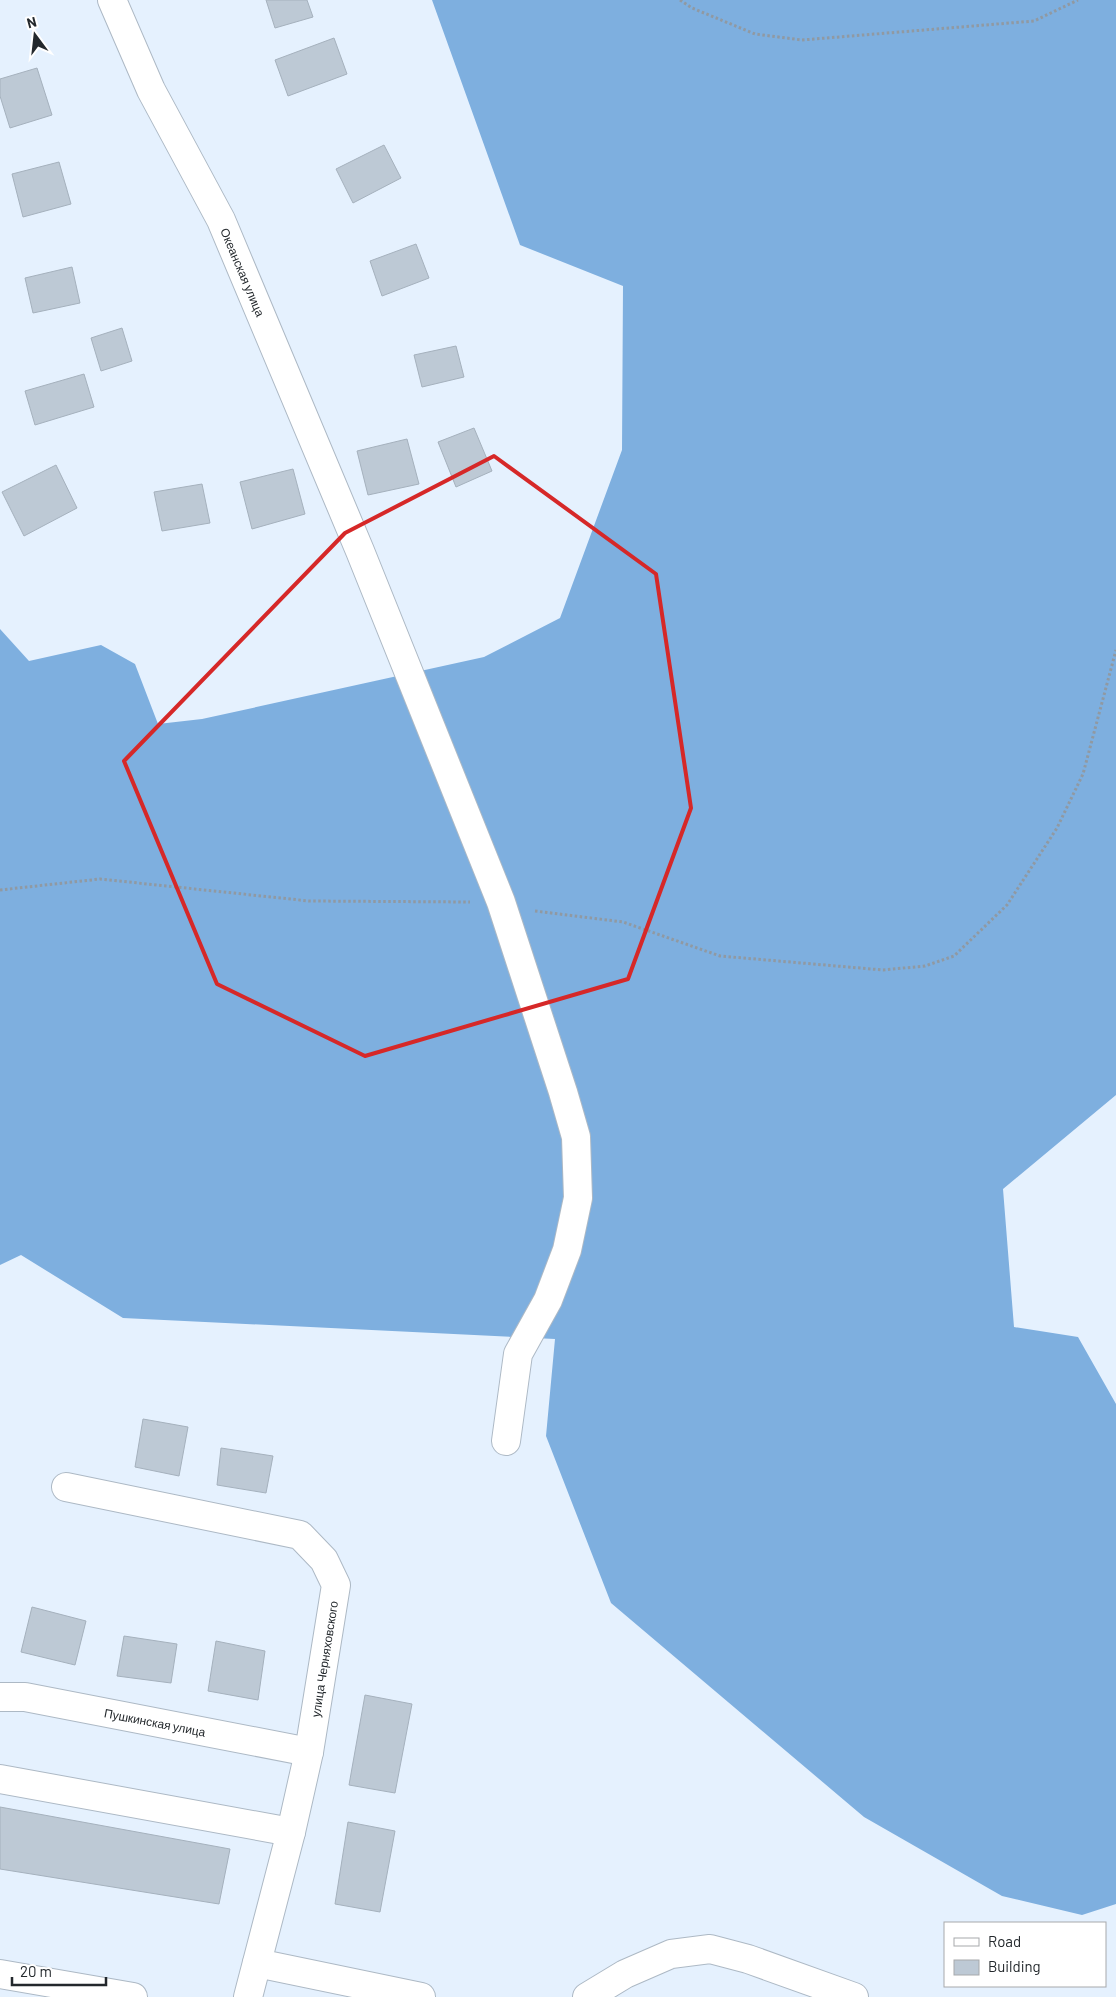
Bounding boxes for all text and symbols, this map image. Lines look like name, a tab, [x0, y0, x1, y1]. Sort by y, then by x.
north arrow	[10, 10, 60, 60]
text: N	[25, 13, 38, 31]
street label: Океанская улица	[217, 226, 268, 319]
street label: улица Черняховского	[308, 1600, 341, 1718]
street label: Пушкинская улица	[103, 1705, 207, 1740]
legend	[944, 1922, 1106, 1987]
text: Road	[988, 1932, 1021, 1950]
scale bar	[12, 1954, 106, 1986]
text: Building	[988, 1957, 1041, 1975]
text: 20 m	[20, 1962, 52, 1980]

